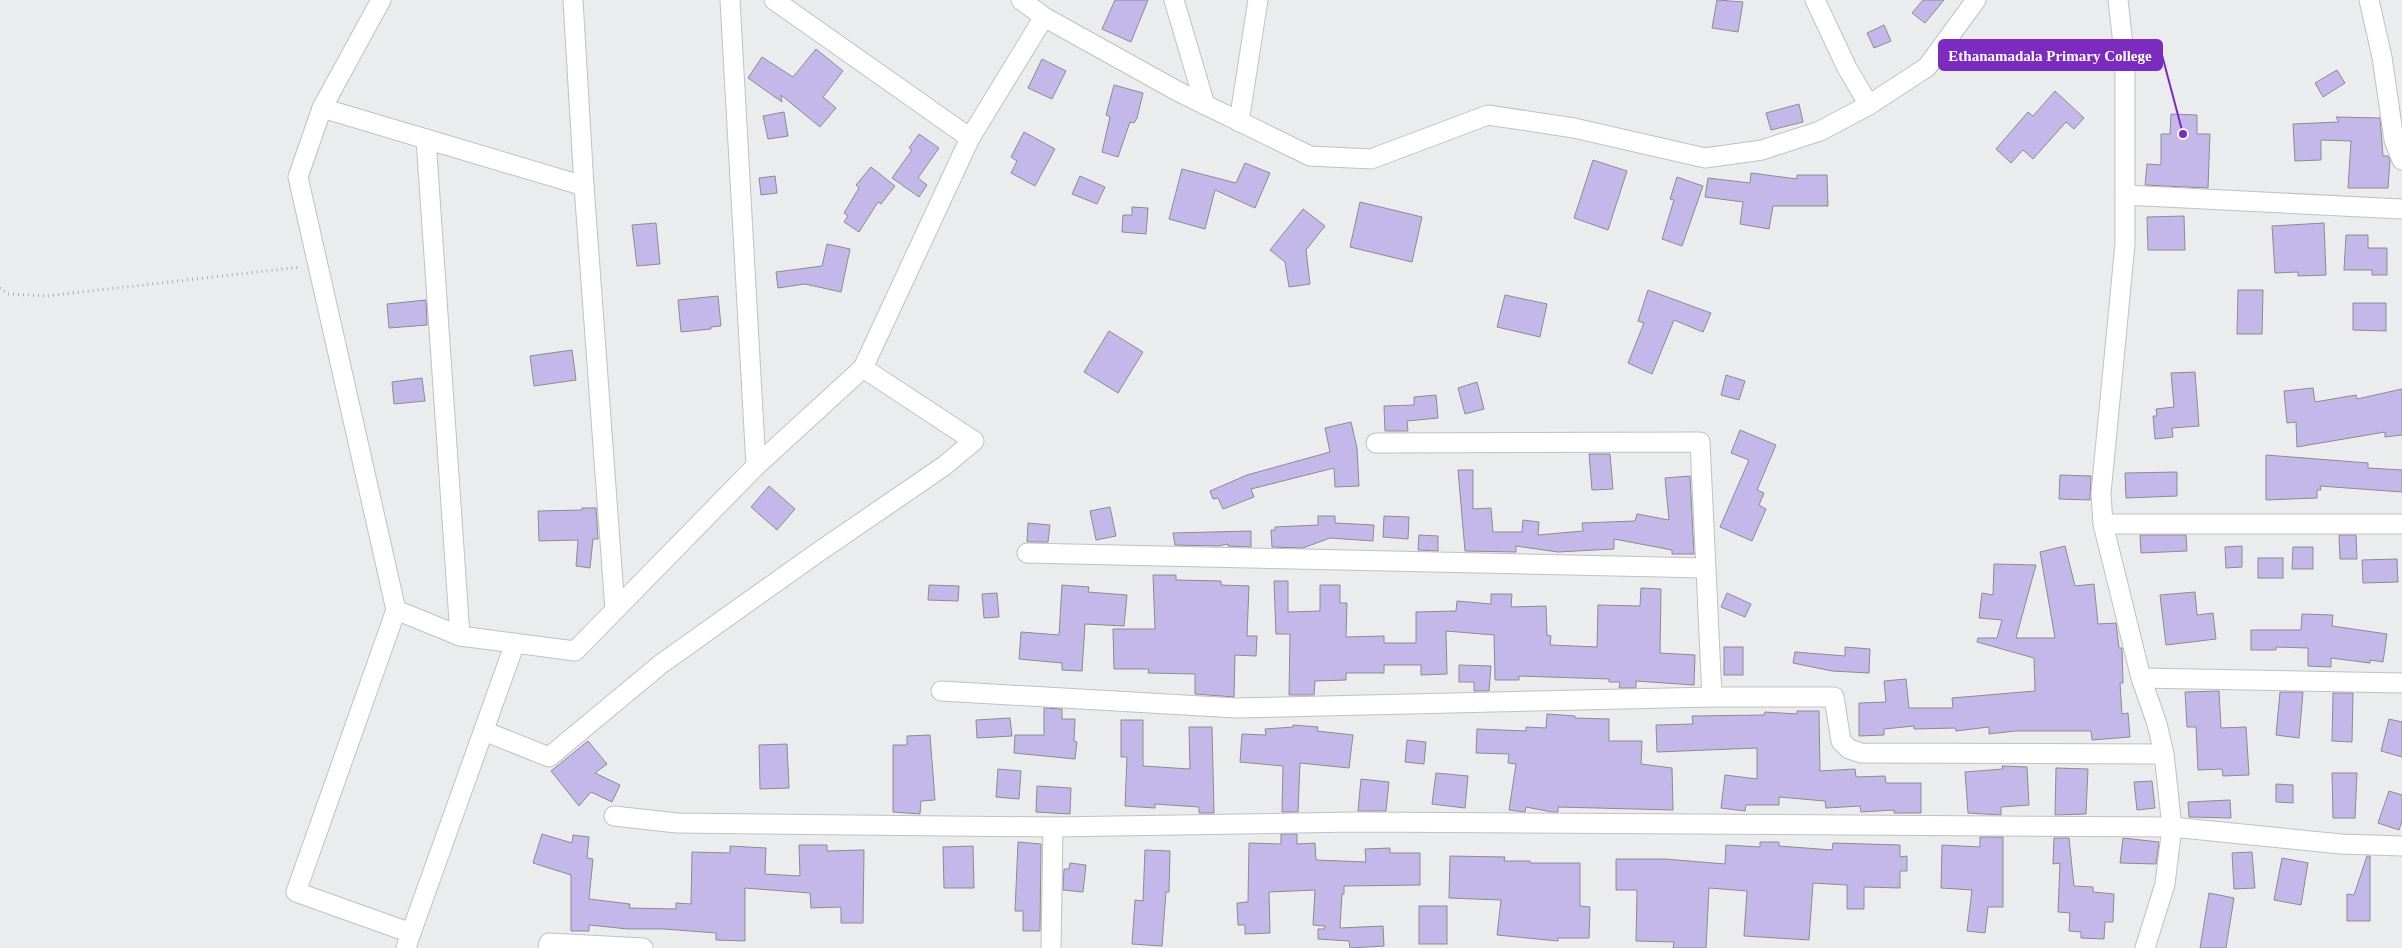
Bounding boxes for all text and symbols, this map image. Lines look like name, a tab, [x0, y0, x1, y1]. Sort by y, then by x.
callout: Ethanamadala Primary College	[1939, 40, 2162, 70]
text: Ethanamadala Primary College	[1948, 48, 2152, 64]

